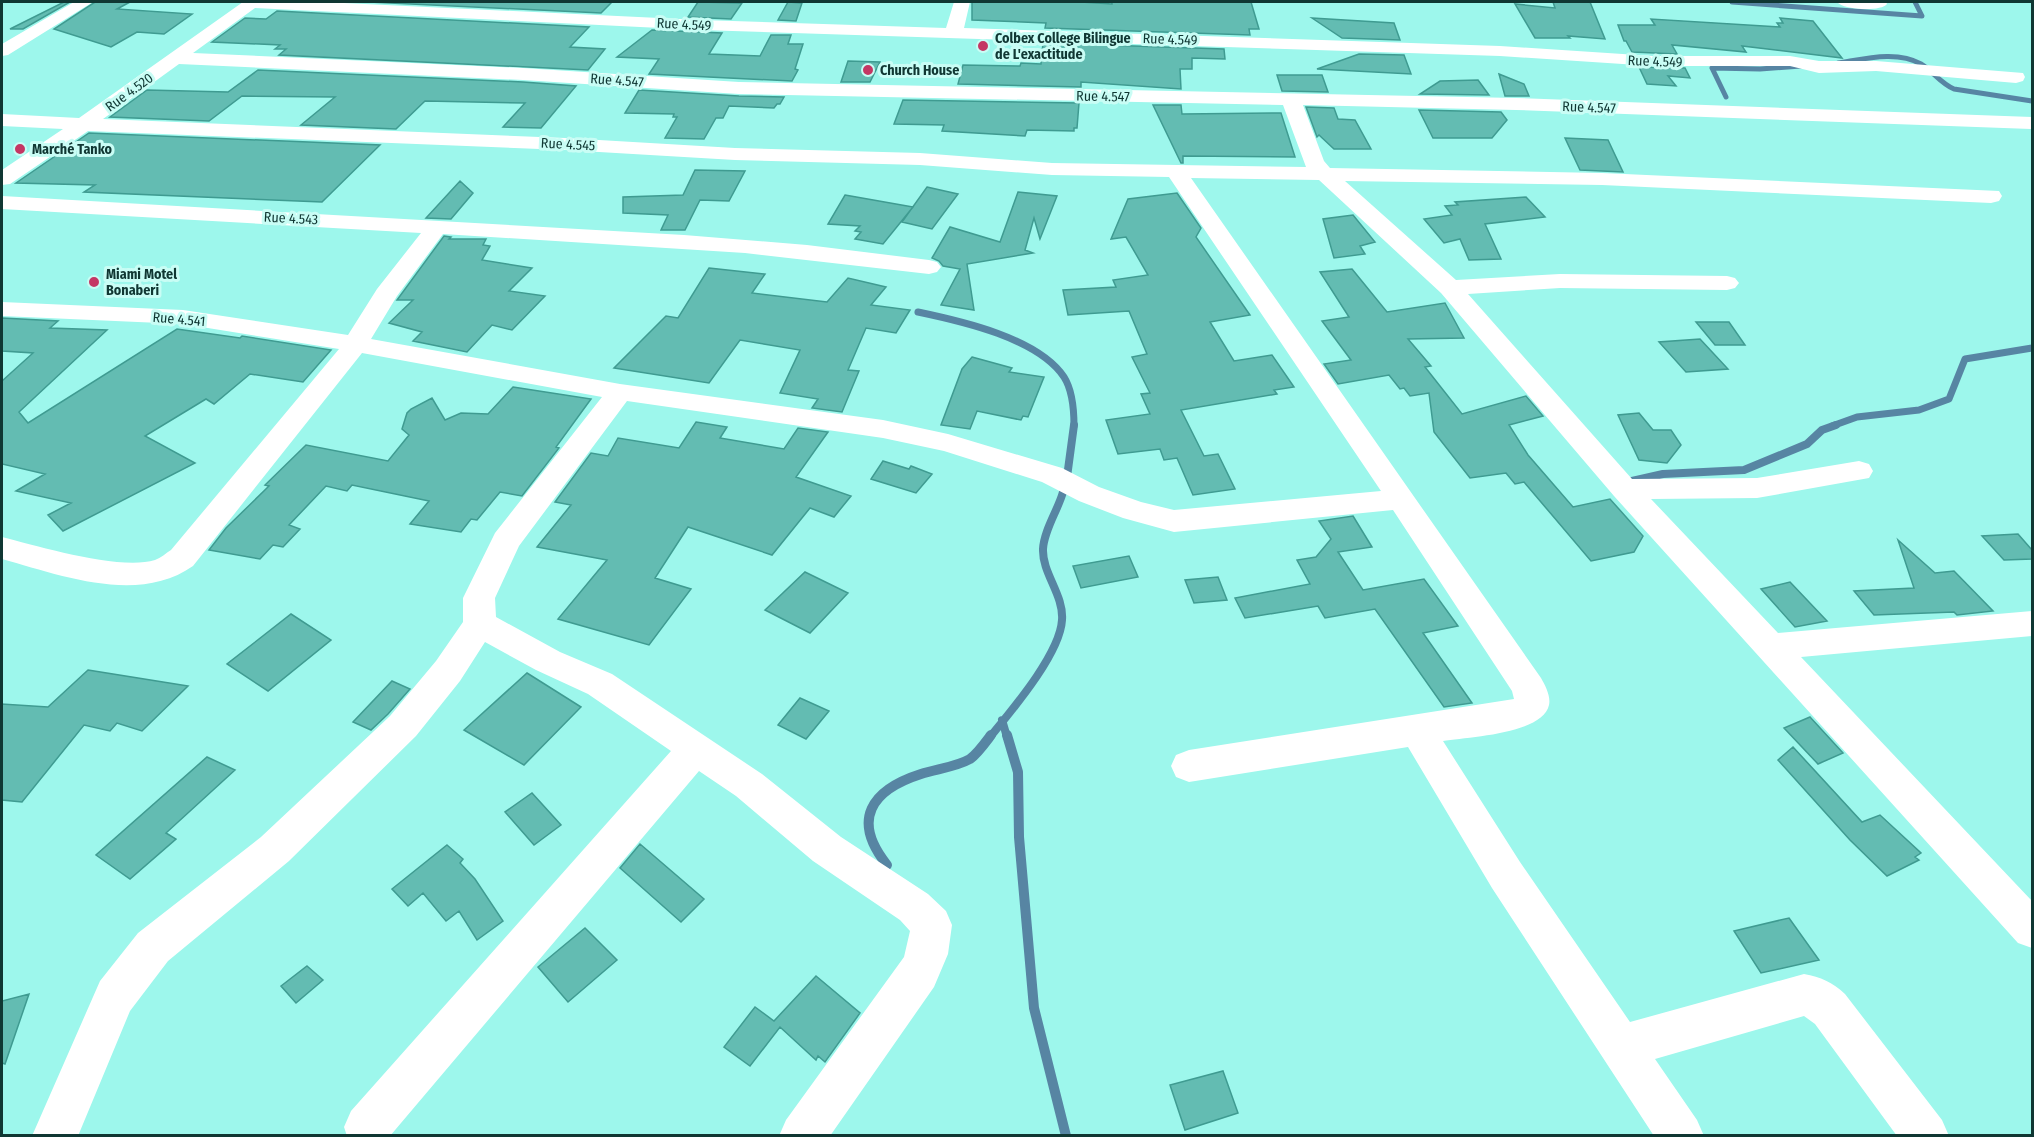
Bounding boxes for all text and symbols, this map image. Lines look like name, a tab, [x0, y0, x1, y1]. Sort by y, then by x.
street label: Rue 4.549	[656, 15, 712, 34]
place label: Colbex College Bilingue de L'exactitude	[995, 30, 1131, 63]
street label: Rue 4.549	[1142, 30, 1198, 49]
marker: Colbex College Bilingue de L'exactitude	[976, 39, 990, 53]
street label: Rue 4.549	[1627, 52, 1683, 71]
place label: Church House	[880, 62, 959, 79]
marker: Church House	[861, 63, 875, 77]
street label: Rue 4.520	[102, 69, 156, 115]
street label: Rue 4.547	[590, 70, 645, 91]
street label: Rue 4.547	[1076, 88, 1130, 105]
street label: Rue 4.547	[1562, 98, 1616, 117]
street label: Rue 4.545	[540, 135, 596, 154]
place label: Marché Tanko	[32, 141, 113, 158]
marker: Marché Tanko	[13, 142, 27, 156]
street label: Rue 4.543	[263, 209, 319, 228]
place label: Miami Motel Bonaberi	[106, 266, 177, 299]
marker: Miami Motel Bonaberi	[87, 275, 101, 289]
street label: Rue 4.541	[152, 309, 206, 330]

